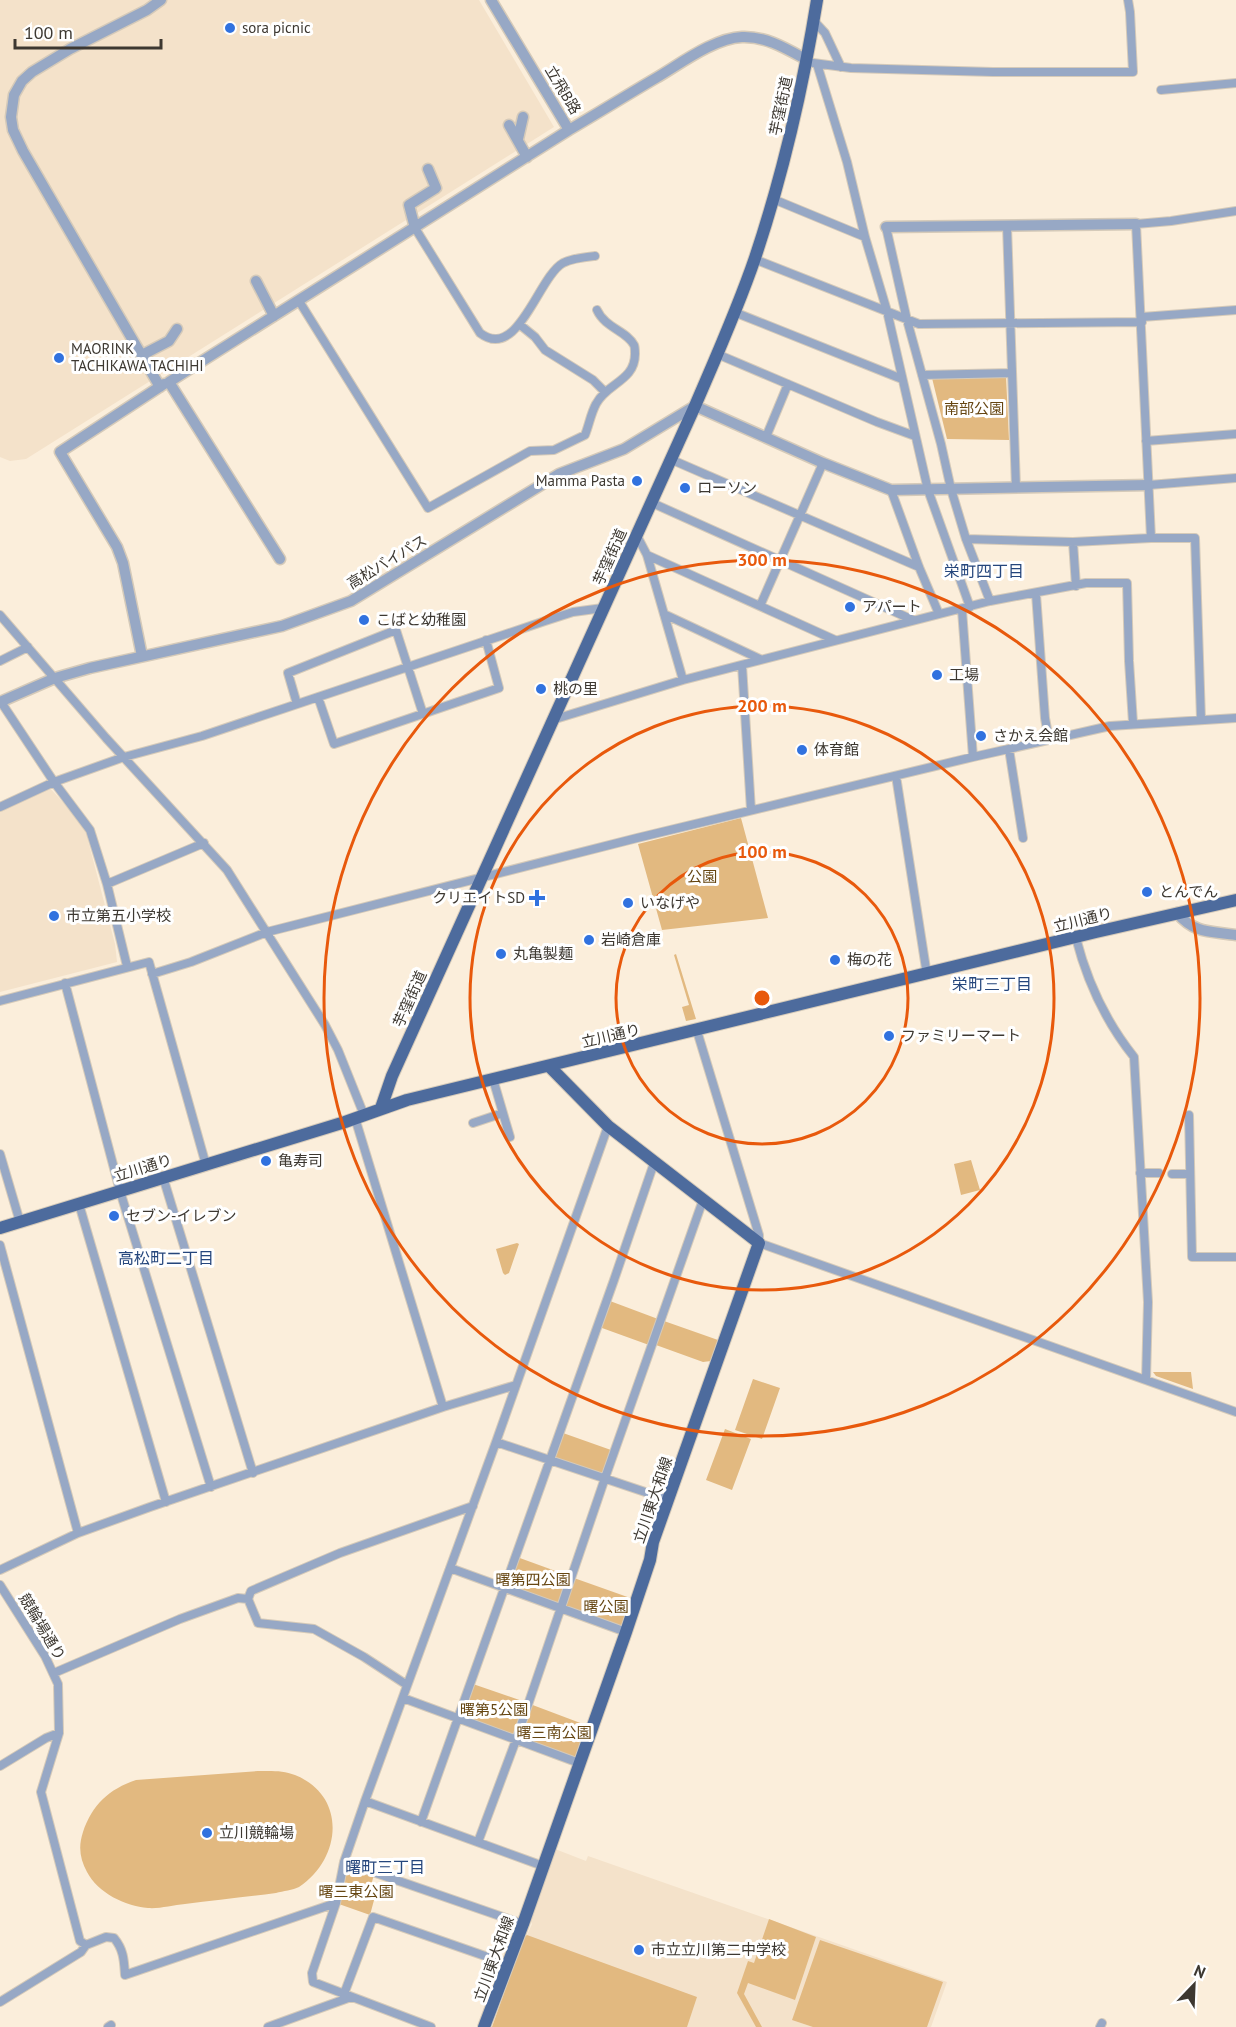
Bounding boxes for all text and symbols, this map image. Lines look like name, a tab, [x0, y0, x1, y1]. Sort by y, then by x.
scale bar	[15, 12, 160, 50]
place label: sora picnic	[242, 18, 311, 37]
text: 100 m	[24, 21, 73, 44]
marker: sora picnic	[223, 21, 237, 35]
street label: 立飛B路	[541, 62, 585, 118]
street label: 芋窪街道	[765, 75, 796, 137]
place label: MAORINK TACHIKAWA TACHIHI	[71, 339, 204, 375]
marker: MAORINK TACHIKAWA TACHIHI	[52, 351, 66, 365]
park label: 南部公園	[944, 399, 1004, 418]
place label: Mamma Pasta	[536, 471, 625, 490]
marker: Mamma Pasta	[630, 474, 644, 488]
place label: ローソン	[697, 478, 757, 497]
marker: ローソン	[678, 481, 692, 495]
street label: 芋窪街道	[589, 526, 630, 588]
street label: 高松バイパス	[343, 530, 430, 593]
text: 300 m	[737, 548, 787, 571]
district label: 栄町四丁目	[944, 561, 1024, 581]
place label: アパート	[862, 597, 922, 616]
marker: アパート	[843, 600, 857, 614]
place label: こばと幼稚園	[376, 610, 466, 629]
marker: こばと幼稚園	[357, 613, 371, 627]
place label: 工場	[949, 665, 979, 684]
marker: 工場	[930, 668, 944, 682]
place label: 桃の里	[553, 679, 598, 698]
marker: 桃の里	[534, 682, 548, 696]
text: 200 m	[737, 694, 787, 717]
place label: さかえ会館	[993, 726, 1068, 745]
marker: さかえ会館	[974, 729, 988, 743]
place label: 体育館	[814, 740, 859, 759]
marker: 体育館	[795, 743, 809, 757]
text: 100 m	[737, 840, 787, 863]
park label: 公園	[687, 867, 717, 886]
place label: とんでん	[1159, 882, 1218, 901]
marker: とんでん	[1140, 885, 1154, 899]
place label: クリエイトSD	[432, 888, 525, 907]
marker: クリエイトSD	[530, 891, 544, 905]
place label: いなげや	[640, 893, 700, 912]
marker: いなげや	[621, 896, 635, 910]
street label: 立川通り	[1051, 903, 1114, 936]
place label: 市立第五小学校	[66, 906, 171, 925]
marker: 市立第五小学校	[47, 909, 61, 923]
place label: 岩崎倉庫	[601, 930, 661, 949]
marker: 岩崎倉庫	[582, 933, 596, 947]
place label: 丸亀製麺	[513, 944, 573, 963]
marker: 丸亀製麺	[494, 947, 508, 961]
place label: 梅の花	[847, 950, 892, 969]
marker: 梅の花	[828, 953, 842, 967]
street label: 芋窪街道	[389, 968, 430, 1030]
district label: 栄町三丁目	[952, 974, 1032, 994]
centre of rings	[752, 988, 772, 1008]
street label: 立川通り	[580, 1020, 642, 1052]
place label: ファミリーマート	[901, 1026, 1021, 1045]
marker: ファミリーマート	[882, 1029, 896, 1043]
street label: 立川通り	[111, 1150, 174, 1185]
place label: 亀寿司	[278, 1151, 323, 1170]
marker: 亀寿司	[259, 1154, 273, 1168]
place label: セブン-イレブン	[126, 1206, 236, 1225]
marker: セブン-イレブン	[107, 1209, 121, 1223]
district label: 高松町二丁目	[118, 1248, 214, 1268]
street label: 立川東大和線	[629, 1454, 676, 1545]
park label: 曙第四公園	[495, 1570, 571, 1589]
street label: 競輪場通り	[15, 1590, 70, 1664]
park label: 曙公園	[583, 1597, 629, 1616]
park label: 曙第5公園	[460, 1700, 528, 1719]
park label: 曙三南公園	[516, 1723, 592, 1742]
place label: 立川競輪場	[219, 1823, 294, 1842]
marker: 立川競輪場	[200, 1826, 214, 1840]
district label: 曙町三丁目	[345, 1857, 425, 1877]
park label: 曙三東公園	[318, 1882, 394, 1901]
street label: 立川東大和線	[469, 1913, 518, 2004]
place label: 市立立川第二中学校	[651, 1940, 786, 1959]
marker: 市立立川第二中学校	[632, 1943, 646, 1957]
north arrow	[1164, 1955, 1224, 2015]
text: N	[1191, 1960, 1209, 1982]

